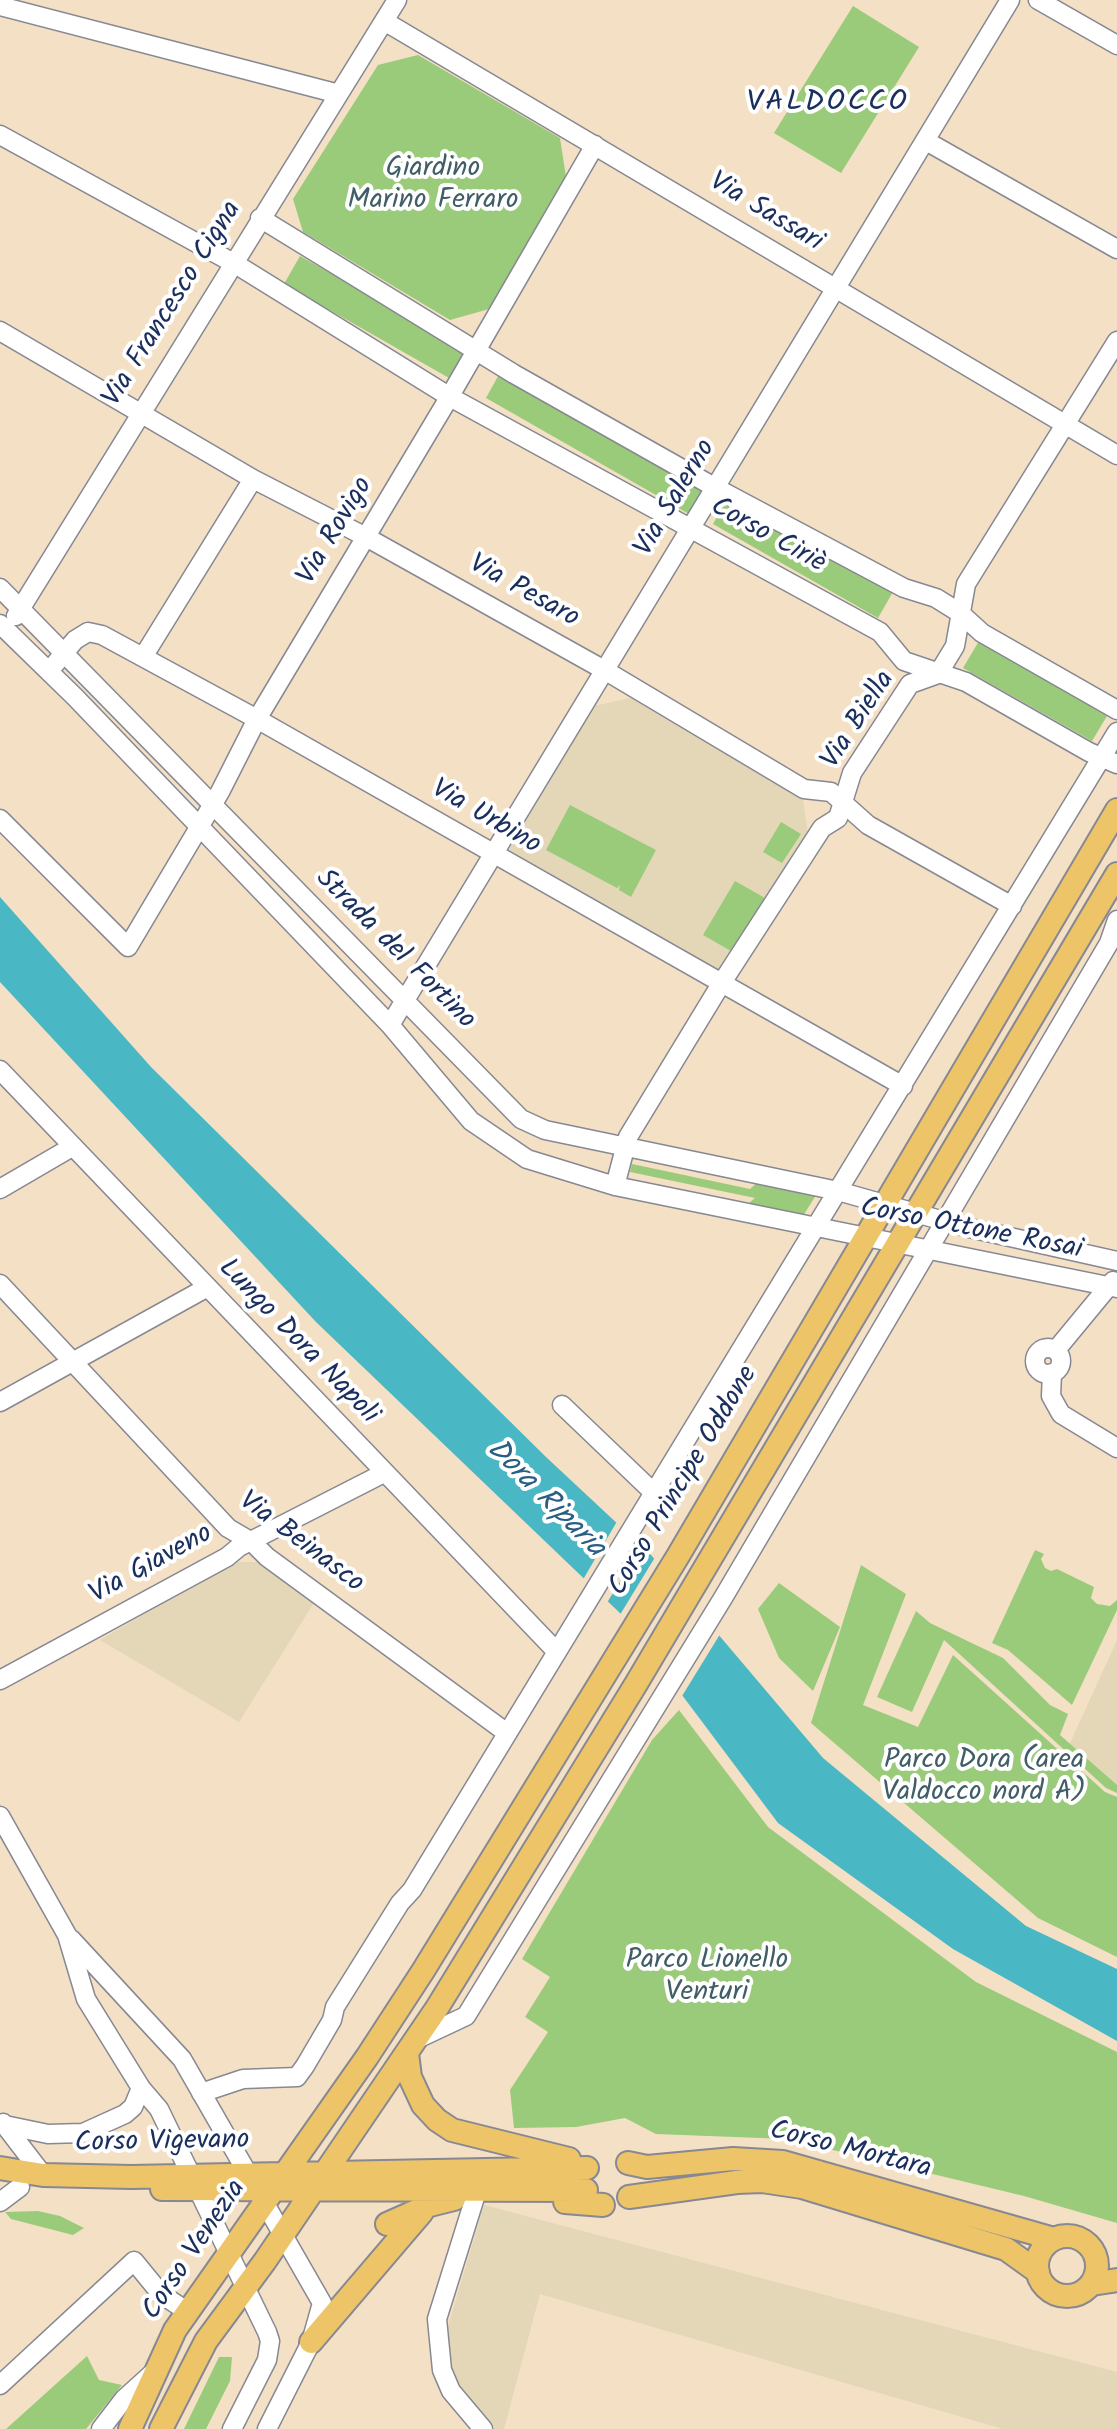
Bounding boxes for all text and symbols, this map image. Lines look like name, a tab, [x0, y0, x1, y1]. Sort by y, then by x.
district label: VALDOCCO	[747, 87, 909, 123]
park label: Giardino Marino Ferraro	[348, 153, 518, 219]
street label: Via Sassari	[702, 167, 828, 261]
street label: Via Francesco Cigna	[97, 196, 251, 414]
street label: Via Salerno	[629, 435, 725, 563]
street label: Via Rovigo	[292, 472, 382, 592]
street label: Corso Ciriè	[704, 492, 830, 582]
street label: Via Pesaro	[462, 549, 584, 637]
street label: Via Biella	[816, 666, 904, 776]
street label: Via Urbino	[424, 774, 546, 864]
street label: Strada del Fortino	[307, 864, 481, 1038]
street label: Corso Ottone Rosai	[857, 1193, 1085, 1269]
street label: Lungo Dora Napoli	[210, 1253, 384, 1433]
street label: Corso Principe Oddone	[603, 1361, 767, 1603]
water label: Dora Riparia	[477, 1433, 611, 1567]
street label: Via Beinasco	[231, 1486, 369, 1602]
street label: Via Giaveno	[85, 1519, 219, 1613]
park label: Parco Dora (area Valdocco nord A)	[882, 1745, 1086, 1811]
park label: Parco Lionello Venturi	[626, 1945, 788, 2011]
street label: Corso Mortara	[766, 2116, 934, 2188]
street label: Corso Vigevano	[74, 2126, 250, 2162]
street label: Corso Venezia	[137, 2175, 255, 2327]

